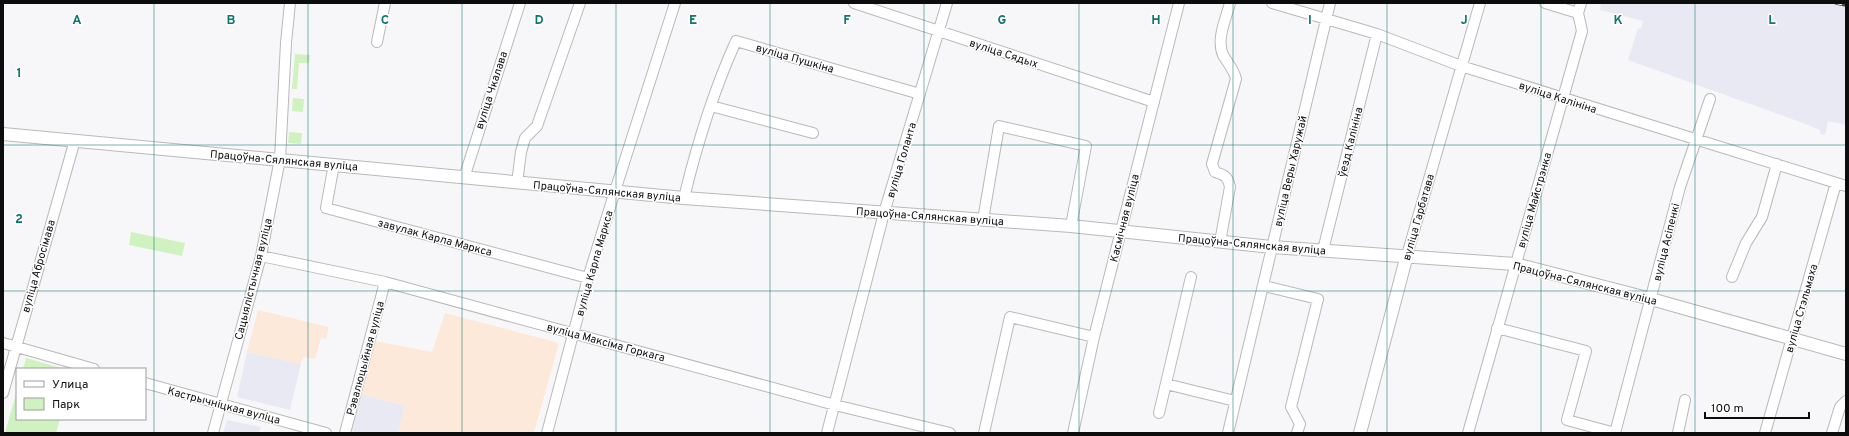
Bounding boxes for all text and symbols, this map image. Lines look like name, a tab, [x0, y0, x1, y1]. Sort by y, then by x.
text: A	[72, 13, 82, 29]
text: B	[227, 13, 236, 29]
text: C	[381, 13, 389, 29]
text: D	[534, 13, 544, 29]
text: E	[689, 13, 697, 29]
text: F	[843, 13, 851, 29]
text: G	[998, 13, 1007, 29]
text: H	[1151, 13, 1161, 29]
text: I	[1308, 13, 1312, 29]
text: J	[1460, 13, 1468, 29]
text: K	[1613, 13, 1623, 29]
text: L	[1768, 13, 1776, 29]
street label: вуліца Сядых	[968, 36, 1040, 72]
street label: вуліца Пушкіна	[754, 41, 836, 77]
street label: вуліца Чкалава	[473, 49, 511, 131]
text: 1	[16, 66, 22, 82]
street label: вуліца Калініна	[1517, 79, 1599, 117]
street label: ўезд Калініна	[1336, 106, 1366, 179]
street label: вуліца Веры Харужай	[1271, 114, 1311, 228]
street label: вуліца Голанта	[884, 121, 920, 200]
street label: Працоўна-Сялянская вуліца	[210, 148, 359, 174]
street label: вуліца Майстрэнка	[1515, 151, 1555, 250]
street label: Касмічная вуліца	[1107, 172, 1143, 264]
street label: вуліца Гарбатава	[1400, 172, 1438, 262]
street label: Працоўна-Сялянская вуліца	[533, 179, 682, 205]
street label: вуліца Асіпенкі	[1651, 202, 1683, 283]
street label: Працоўна-Сялянская вуліца	[856, 205, 1005, 229]
street label: вуліца Карла Маркса	[573, 209, 617, 318]
text: 2	[15, 212, 23, 228]
street label: завулак Карла Маркса	[376, 216, 494, 260]
street label: Сацыялістычная вуліца	[232, 217, 276, 342]
street label: вуліца Абросімава	[19, 218, 59, 314]
street label: Працоўна-Сялянская вуліца	[1178, 232, 1327, 258]
street label: Працоўна-Сялянская вуліца	[1511, 259, 1659, 309]
street label: вуліца Стэльмаха	[1783, 262, 1821, 354]
street label: Рэвалюцыйная вуліца	[344, 299, 388, 417]
street label: вуліца Максіма Горкага	[545, 320, 667, 366]
legend	[16, 368, 146, 420]
text: Улица	[52, 377, 88, 393]
street label: Кастрычніцкая вуліца	[166, 384, 282, 428]
scale bar	[1705, 394, 1809, 420]
text: Парк	[52, 397, 80, 413]
text: 100 m	[1711, 401, 1744, 417]

